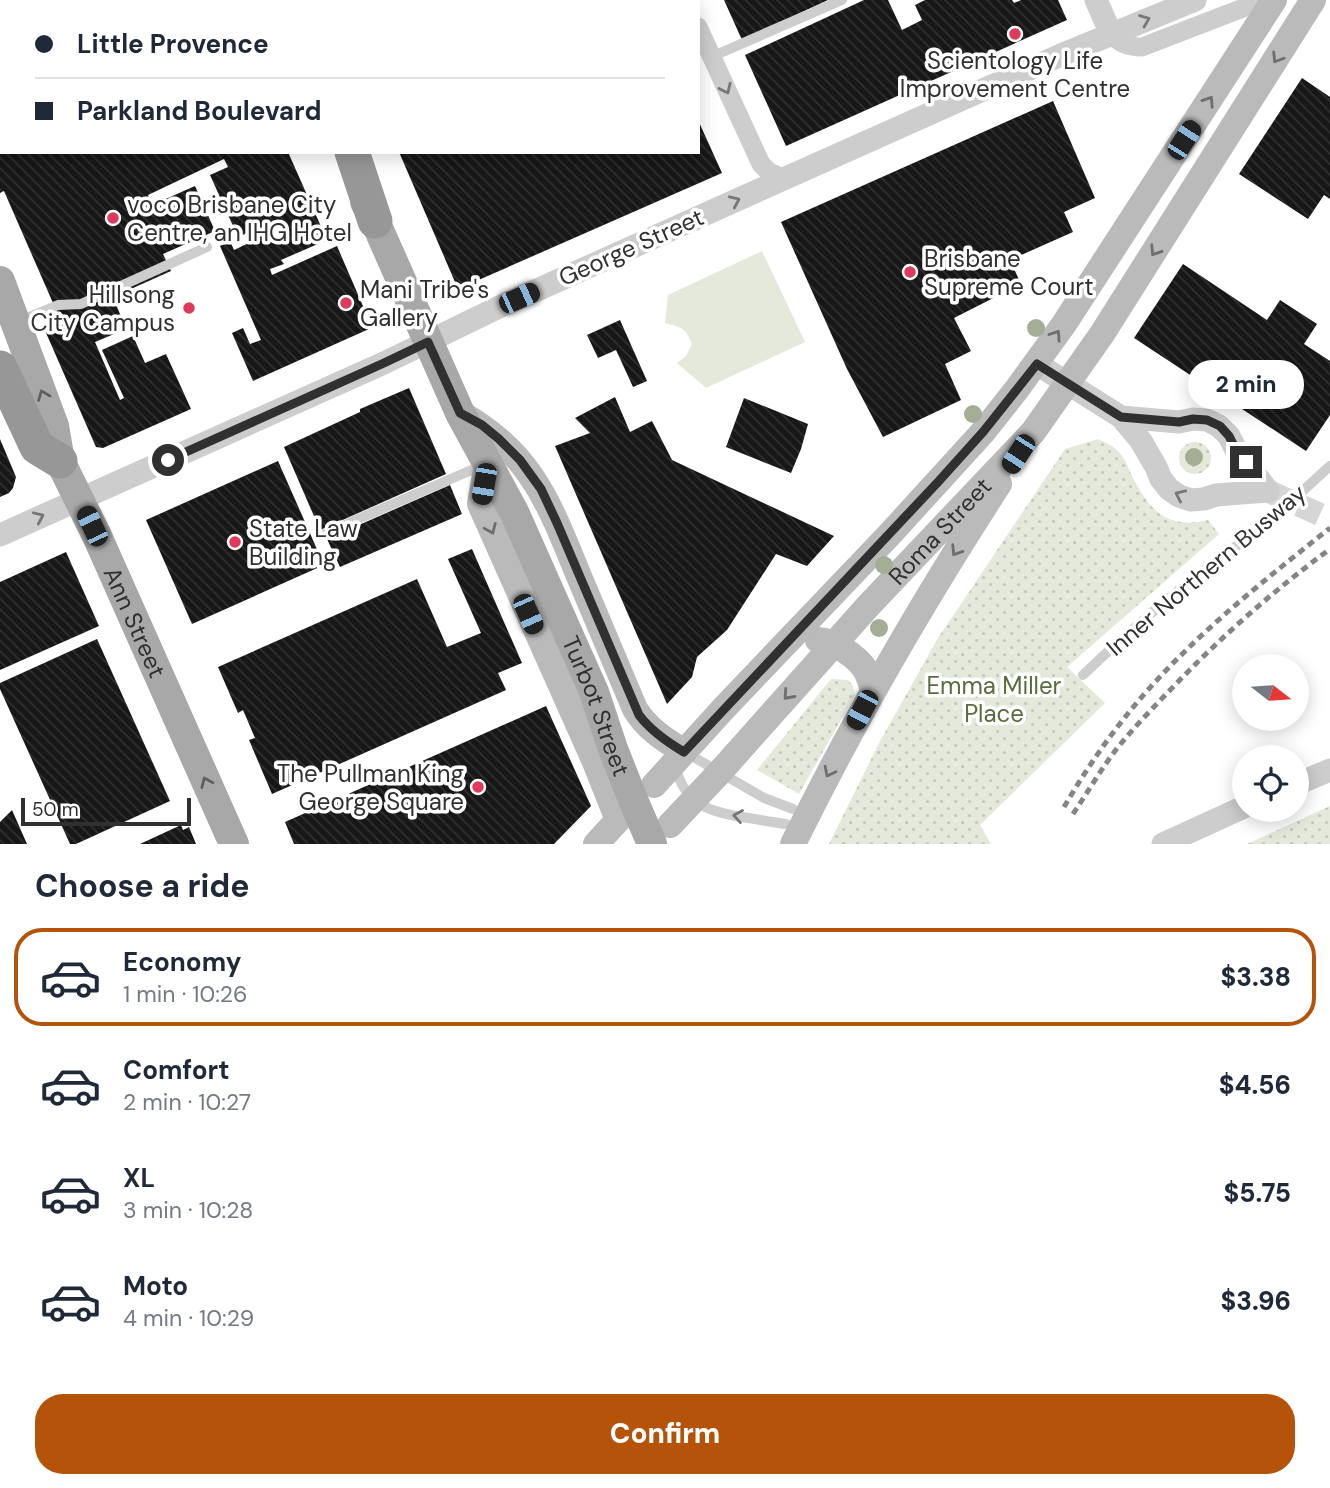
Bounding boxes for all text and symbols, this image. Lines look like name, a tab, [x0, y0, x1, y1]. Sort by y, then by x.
one-way arrow	[1138, 15, 1150, 29]
marker: Scientology Life Improvement Centre	[1007, 26, 1023, 42]
text: Little Provence	[77, 27, 269, 61]
place label: Scientology Life Improvement Centre	[900, 45, 1130, 104]
one-way arrow	[1272, 50, 1285, 63]
one-way arrow	[718, 82, 732, 94]
text: Parkland Boulevard	[77, 94, 322, 128]
one-way arrow	[1200, 96, 1213, 109]
car	[1164, 117, 1205, 163]
place label: voco Brisbane City Centre, an IHG Hotel	[127, 189, 352, 248]
one-way arrow	[728, 195, 740, 209]
street label: George Street	[554, 201, 708, 293]
marker: voco Brisbane City Centre, an IHG Hotel	[105, 210, 121, 226]
place label: Brisbane Supreme Court	[924, 243, 1094, 302]
one-way arrow	[1151, 243, 1164, 256]
marker: Brisbane Supreme Court	[902, 264, 918, 280]
place label: Mani Tribe's Gallery	[360, 274, 489, 333]
place label: Hillsong City Campus	[30, 279, 175, 338]
car	[496, 280, 543, 316]
marker: Mani Tribe's Gallery	[338, 295, 354, 311]
marker: Hillsong City Campus	[181, 300, 197, 316]
one-way arrow	[1048, 329, 1061, 342]
callout: 2 min	[1188, 360, 1304, 410]
text: 2 min	[1215, 369, 1277, 399]
one-way arrow	[37, 389, 51, 401]
car	[998, 431, 1039, 477]
route start	[152, 444, 184, 476]
route end	[1230, 446, 1262, 478]
car	[471, 461, 498, 507]
street label: Roma Street	[881, 470, 998, 591]
street label: Inner Northern Busway	[1100, 477, 1312, 663]
one-way arrow	[1175, 489, 1187, 503]
car	[74, 503, 111, 549]
one-way arrow	[32, 511, 45, 525]
place label: State Law Building	[249, 513, 358, 572]
one-way arrow	[482, 522, 496, 534]
marker: State Law Building	[227, 534, 243, 550]
one-way arrow	[951, 543, 964, 556]
street label: Ann Street	[97, 562, 173, 682]
car	[510, 591, 547, 637]
street label: Turbot Street	[555, 631, 638, 780]
north arrow	[1232, 654, 1309, 732]
map controls	[1232, 654, 1309, 822]
park label: Emma Miller Place	[927, 670, 1062, 729]
one-way arrow	[784, 687, 796, 700]
car	[843, 687, 882, 733]
button: locate	[1232, 745, 1309, 822]
place label: The Pullman King George Square	[277, 758, 464, 817]
one-way arrow	[823, 765, 837, 777]
one-way arrow	[200, 776, 214, 789]
marker: The Pullman King George Square	[470, 779, 486, 795]
scale bar	[21, 795, 191, 827]
text: 50 m	[32, 797, 79, 822]
one-way arrow	[733, 809, 744, 824]
text: Choose a ride	[35, 865, 250, 907]
text: Economy	[123, 945, 241, 979]
icon: car	[39, 946, 102, 1009]
text: $3.38	[1221, 960, 1291, 994]
text: 1 min · 10:26	[123, 979, 248, 1009]
text: Comfort	[123, 1053, 229, 1087]
icon: car	[39, 1054, 102, 1117]
text: $4.56	[1219, 1068, 1291, 1102]
text: 2 min · 10:27	[123, 1087, 251, 1117]
text: XL	[123, 1161, 155, 1195]
icon: car	[39, 1162, 102, 1225]
text: $5.75	[1224, 1176, 1291, 1210]
text: 3 min · 10:28	[123, 1195, 253, 1225]
text: Moto	[123, 1269, 188, 1303]
icon: car	[39, 1270, 102, 1333]
text: $3.96	[1221, 1284, 1291, 1318]
text: 4 min · 10:29	[123, 1303, 254, 1333]
button: Confirm	[35, 1394, 1295, 1474]

